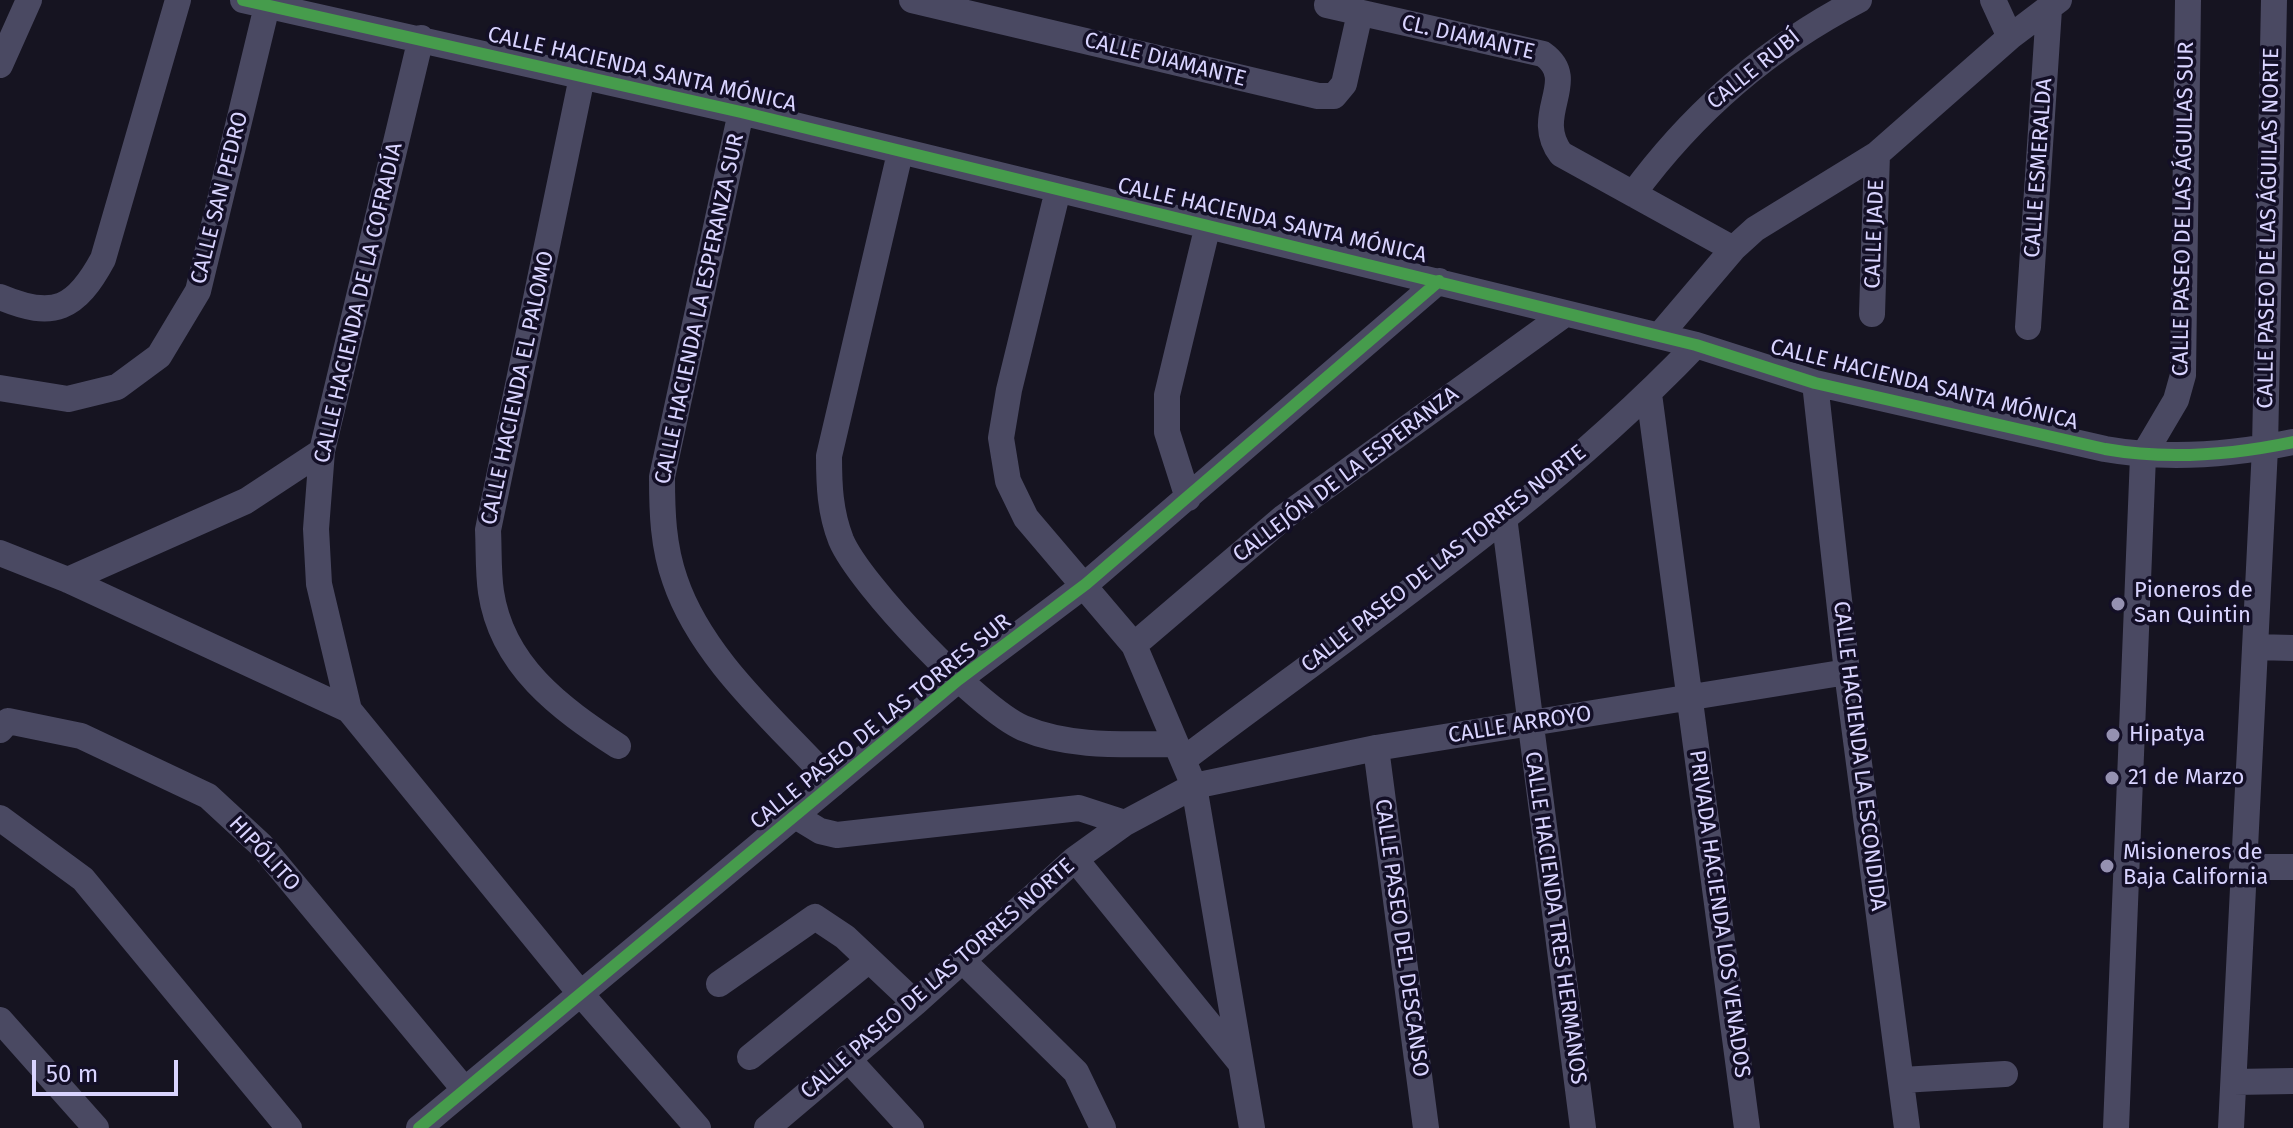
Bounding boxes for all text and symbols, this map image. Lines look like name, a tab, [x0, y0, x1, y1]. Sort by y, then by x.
street label: CL. DIAMANTE	[1399, 10, 1537, 66]
street label: CALLE HACIENDA SANTA MÓNICA	[485, 22, 799, 118]
street label: CALLE RUBÍ	[1702, 24, 1806, 116]
street label: CALLE DIAMANTE	[1081, 27, 1249, 93]
street label: CALLE PASEO DE LAS ÁGUILAS SUR	[2168, 41, 2200, 377]
street label: CALLE PASEO DE LAS ÁGUILAS NORTE	[2253, 47, 2285, 409]
street label: CALLE ESMERALDA	[2020, 77, 2058, 259]
street label: CALLE SAN PEDRO	[186, 109, 254, 287]
street label: CALLE HACIENDA LA ESPERANZA SUR	[650, 131, 750, 487]
street label: CALLE HACIENDA DE LA COFRADÍA	[309, 140, 409, 466]
street label: CALLE HACIENDA SANTA MÓNICA	[1115, 173, 1429, 269]
street label: CALLE JADE	[1860, 179, 1890, 289]
street label: CALLE HACIENDA EL PALOMO	[476, 249, 560, 527]
street label: CALLE HACIENDA SANTA MÓNICA	[1767, 334, 2081, 436]
street label: CALLEJÓN DE LA ESPERANZA	[1228, 382, 1464, 568]
street label: CALLE PASEO DE LAS TORRES NORTE	[1296, 440, 1592, 678]
place label: Pioneros de San Quintin	[2134, 578, 2253, 630]
marker: Pioneros de San Quintin	[2109, 595, 2127, 613]
street label: CALLE HACIENDA LA ESCONDIDA	[1827, 600, 1891, 912]
street label: CALLE PASEO DE LAS TORRES SUR	[745, 609, 1017, 835]
street label: CALLE ARROYO	[1447, 701, 1593, 749]
place label: Hipatya	[2129, 722, 2205, 748]
marker: Hipatya	[2104, 726, 2122, 744]
street label: PRIVADA HACIENDA LOS VENADOS	[1683, 748, 1755, 1080]
street label: CALLE HACIENDA TRES HERMANOS	[1519, 750, 1591, 1086]
place label: 21 de Marzo	[2128, 765, 2244, 791]
marker: 21 de Marzo	[2103, 769, 2121, 787]
street label: CALLE PASEO DEL DESCANSO	[1368, 797, 1434, 1079]
street label: HIPÓLITO	[223, 811, 305, 897]
place label: Misioneros de Baja California	[2123, 840, 2268, 892]
street label: CALLE PASEO DE LAS TORRES NORTE	[796, 853, 1080, 1105]
marker: Misioneros de Baja California	[2098, 857, 2116, 875]
scale bar	[36, 1044, 182, 1094]
text: 50 m	[46, 1060, 98, 1088]

